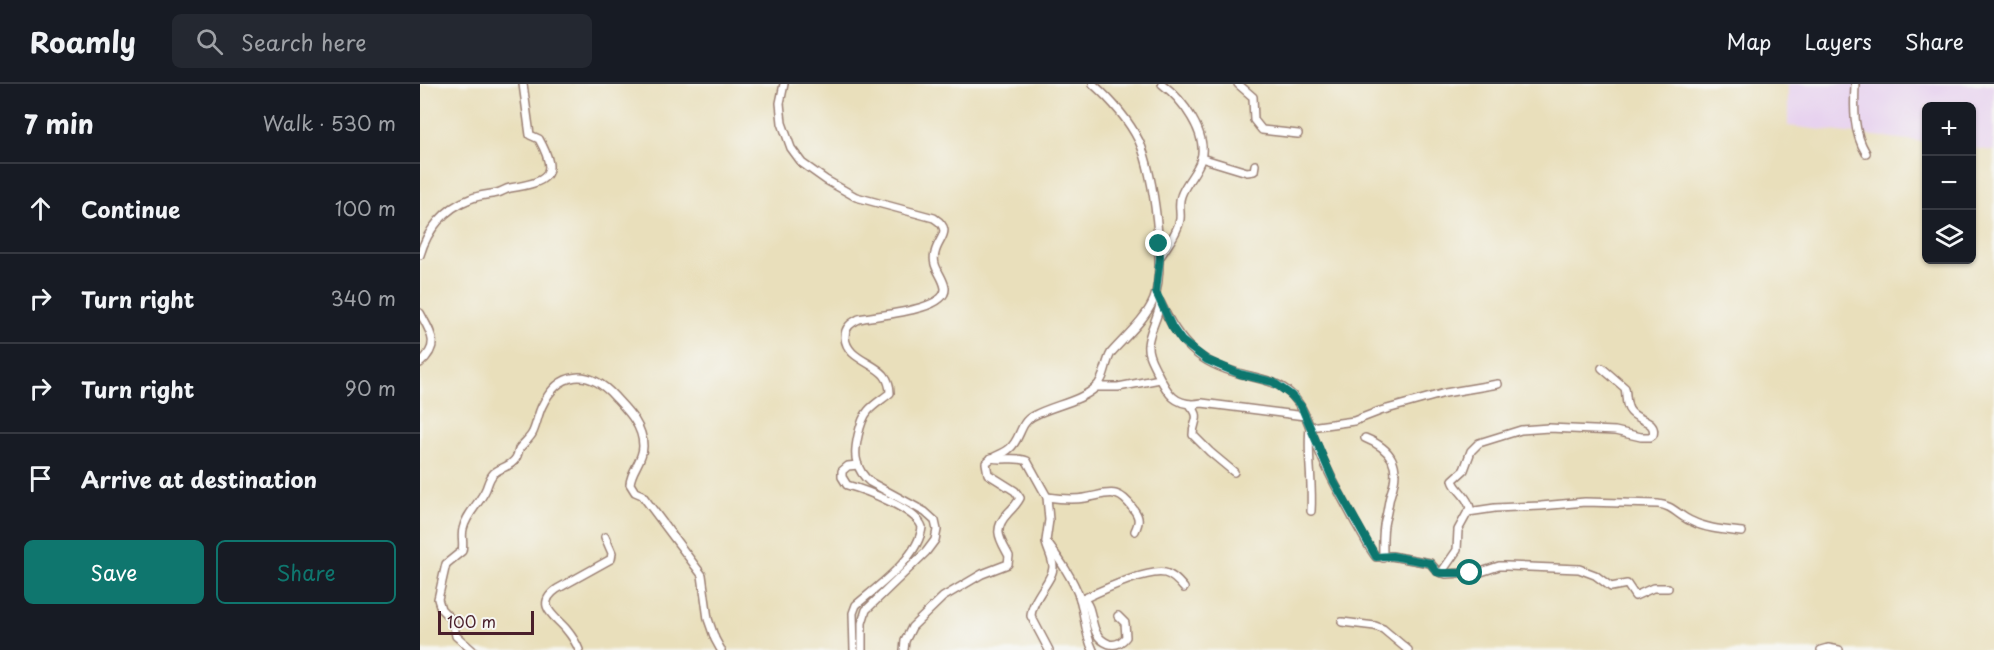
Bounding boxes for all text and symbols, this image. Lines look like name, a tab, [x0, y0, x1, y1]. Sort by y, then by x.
search box	[172, 14, 592, 68]
text: Roamly	[30, 20, 136, 63]
icon: search	[193, 25, 226, 58]
text: Search here	[241, 25, 367, 58]
text: Map	[1727, 25, 1771, 57]
text: Layers	[1804, 25, 1872, 57]
text: Share	[1905, 25, 1964, 57]
map controls	[1922, 102, 1976, 264]
button: +	[1922, 102, 1976, 156]
text: 7 min	[24, 104, 94, 143]
text: Walk · 530 m	[263, 108, 396, 138]
button: −	[1922, 156, 1976, 210]
icon: ahead	[24, 192, 57, 225]
text: Continue	[81, 192, 180, 225]
text: 100 m	[335, 193, 396, 223]
button: layers	[1922, 210, 1976, 264]
route end	[1145, 230, 1171, 256]
icon: right	[24, 282, 57, 315]
text: Turn right	[81, 282, 194, 315]
text: 340 m	[331, 283, 396, 313]
icon: right	[24, 372, 57, 405]
text: Turn right	[81, 372, 194, 405]
text: 90 m	[345, 373, 396, 403]
icon: arrive	[24, 462, 57, 495]
text: Arrive at destination	[81, 462, 317, 495]
button: Save	[24, 540, 204, 604]
button: Share	[216, 540, 396, 604]
route start	[1456, 559, 1482, 585]
scale bar	[438, 608, 534, 636]
text: 100 m	[447, 609, 496, 633]

